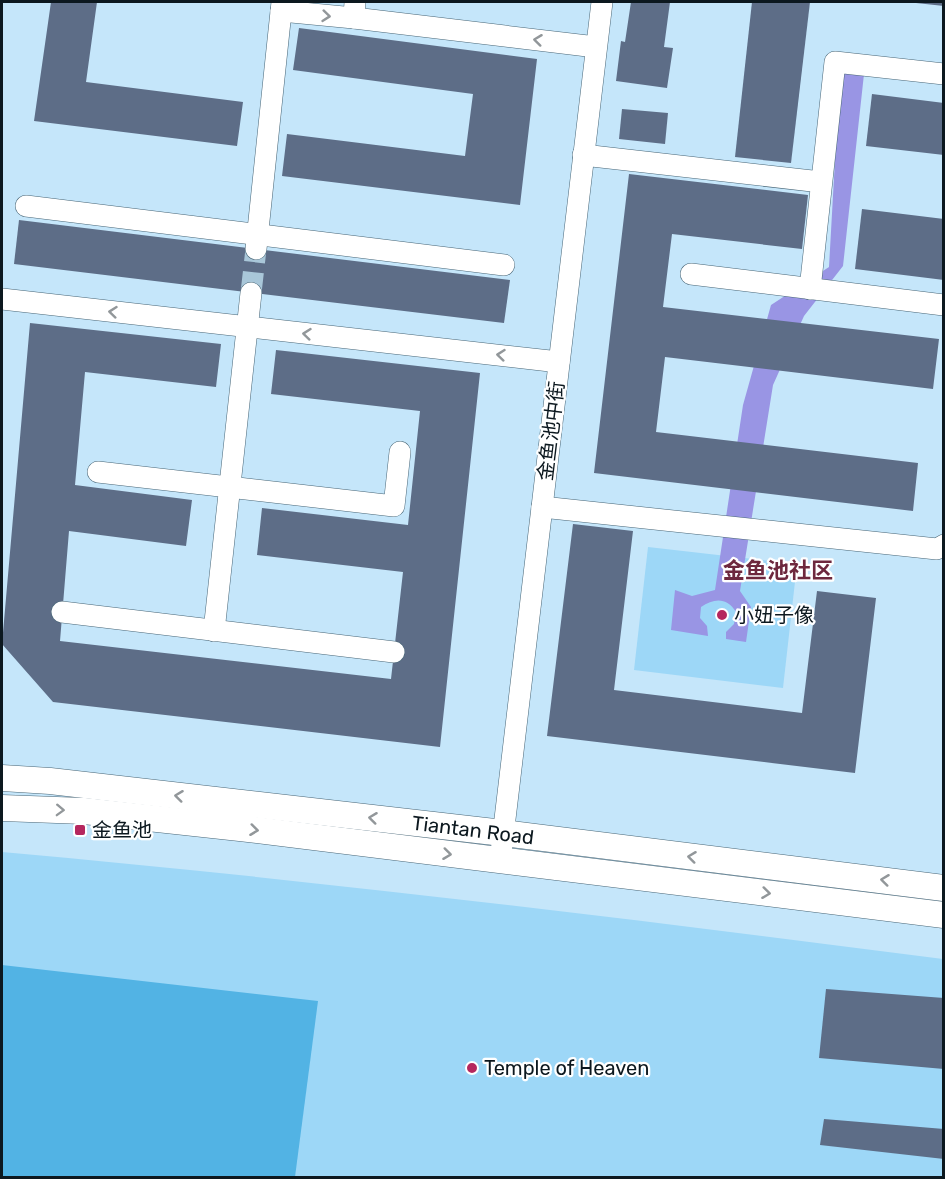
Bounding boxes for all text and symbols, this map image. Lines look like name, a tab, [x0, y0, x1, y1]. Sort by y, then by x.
one-way arrow	[321, 9, 330, 22]
one-way arrow	[533, 34, 543, 47]
one-way arrow	[108, 306, 118, 319]
one-way arrow	[302, 328, 311, 340]
one-way arrow	[496, 349, 505, 362]
street label: 金鱼池中街	[533, 380, 569, 482]
district label: 金鱼池社区	[723, 557, 833, 584]
place label: 小妞子像	[734, 603, 814, 627]
marker: 小妞子像	[715, 608, 729, 622]
one-way arrow	[175, 790, 184, 803]
one-way arrow	[55, 804, 64, 817]
street label: Tiantan Road	[411, 811, 535, 849]
one-way arrow	[369, 812, 378, 825]
place label: 金鱼池	[92, 818, 152, 842]
marker: 金鱼池	[73, 823, 87, 837]
one-way arrow	[249, 823, 259, 835]
one-way arrow	[443, 848, 452, 860]
one-way arrow	[687, 851, 696, 863]
one-way arrow	[881, 875, 890, 887]
one-way arrow	[761, 887, 771, 899]
place label: Temple of Heaven	[484, 1056, 649, 1080]
marker: Temple of Heaven	[465, 1061, 479, 1075]

